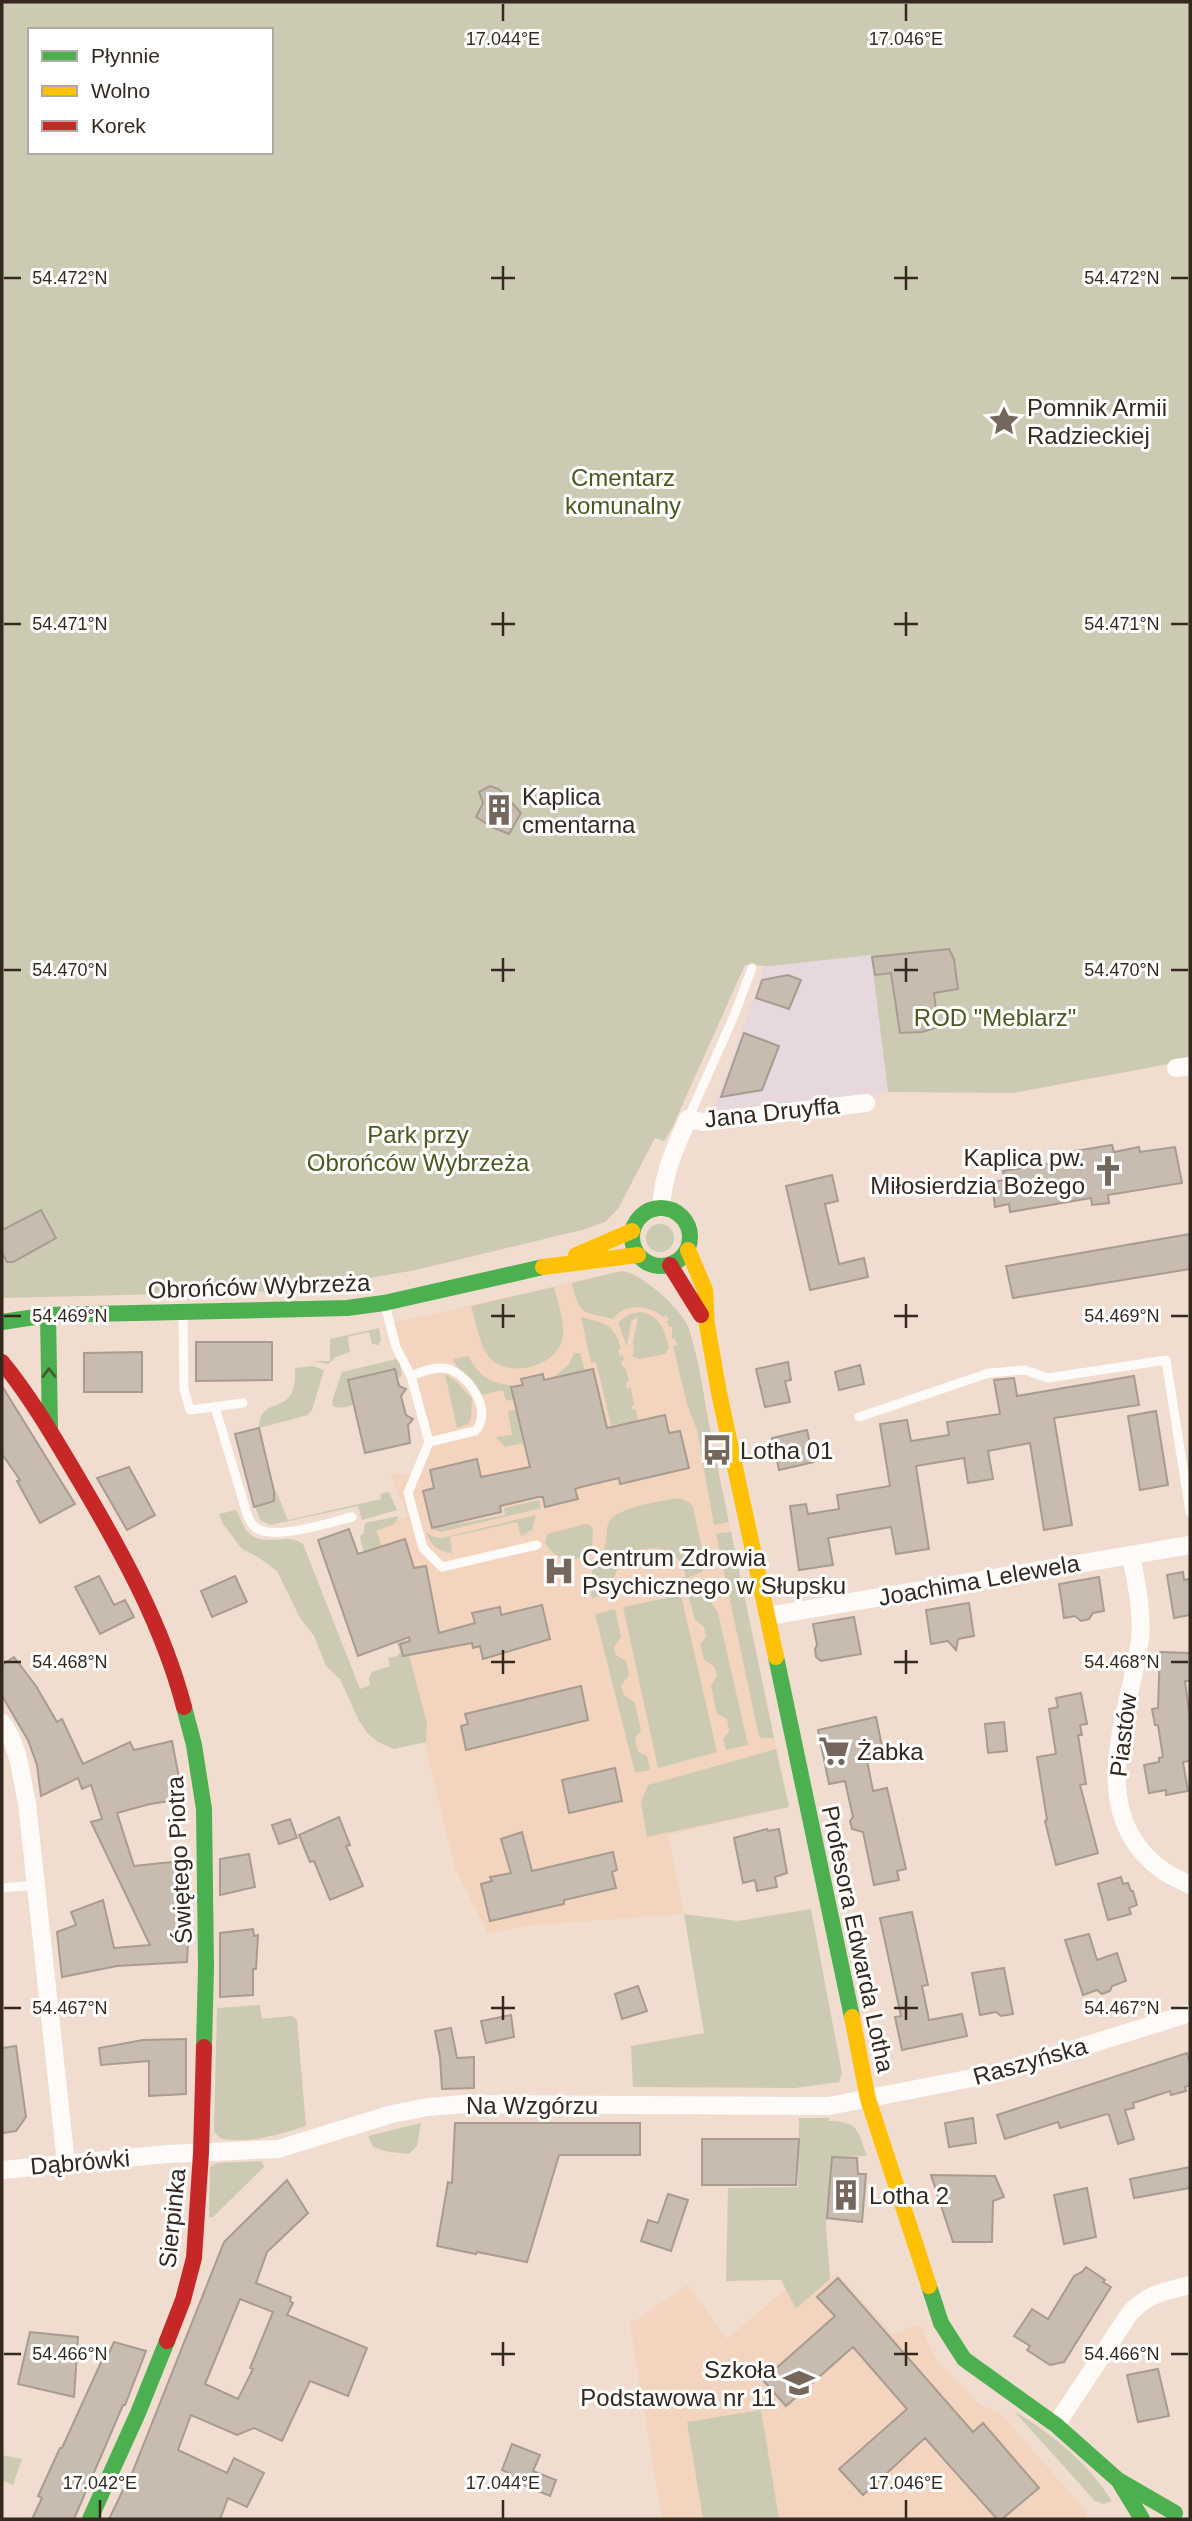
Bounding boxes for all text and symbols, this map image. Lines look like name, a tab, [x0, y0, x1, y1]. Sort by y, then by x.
legend	[28, 28, 273, 154]
text: 17.044°E	[466, 29, 540, 49]
text: 17.046°E	[869, 29, 943, 49]
text: Płynnie	[91, 44, 160, 67]
text: Wolno	[91, 79, 150, 102]
text: Korek	[91, 114, 146, 137]
text: 54.472°N	[32, 268, 108, 288]
text: 54.472°N	[1084, 268, 1160, 288]
place label: Pomnik Armii Radzieckiej	[1027, 394, 1167, 449]
place icon: Pomnik Armii Radzieckiej	[987, 404, 1021, 438]
park label: Cmentarz komunalny	[565, 464, 681, 519]
text: 54.471°N	[32, 614, 108, 634]
text: 54.471°N	[1084, 614, 1160, 634]
place label: Kaplica cmentarna	[522, 783, 636, 838]
building icon: Kaplica cmentarna	[482, 793, 516, 827]
text: 54.470°N	[32, 960, 108, 980]
text: 54.470°N	[1084, 960, 1160, 980]
park label: ROD "Meblarz"	[914, 1004, 1076, 1031]
street label: Jana Druyffa	[703, 1091, 842, 1133]
park label: Park przy Obrońców Wybrzeża	[307, 1121, 530, 1176]
place label: Kaplica pw. Miłosierdzia Bożego	[870, 1144, 1085, 1199]
church icon: Kaplica pw. Miłosierdzia Bożego	[1091, 1154, 1125, 1188]
street label: Obrońców Wybrzeża	[147, 1269, 371, 1303]
text: 54.469°N	[32, 1306, 108, 1326]
text: 54.469°N	[1084, 1306, 1160, 1326]
one-way arrow	[41, 1367, 57, 1377]
bus stop icon: Lotha 01	[700, 1433, 734, 1467]
place label: Lotha 01	[740, 1437, 833, 1464]
place label: Centrum Zdrowia Psychicznego w Słupsku	[582, 1544, 846, 1599]
street label: Joachima Lelewela	[876, 1549, 1082, 1611]
hospital icon: Centrum Zdrowia Psychicznego w Słupsku	[542, 1554, 576, 1588]
text: 54.468°N	[32, 1652, 108, 1672]
text: 54.468°N	[1084, 1652, 1160, 1672]
street label: Piastów	[1104, 1691, 1142, 1778]
supermarket icon: Żabka	[817, 1734, 851, 1768]
place label: Żabka	[857, 1738, 924, 1765]
street label: Świętego Piotra	[161, 1775, 197, 1945]
street label: Profesora Edwarda Lotha	[817, 1803, 900, 2076]
text: 54.467°N	[32, 1998, 108, 2018]
text: 54.467°N	[1084, 1998, 1160, 2018]
street label: Raszyńska	[970, 2032, 1091, 2090]
street label: Na Wzgórzu	[466, 2092, 598, 2119]
street label: Dąbrówki	[29, 2144, 131, 2180]
street label: Sierpinka	[153, 2166, 191, 2269]
building icon: Lotha 2	[829, 2178, 863, 2212]
place label: Lotha 2	[869, 2182, 949, 2209]
text: 54.466°N	[32, 2344, 108, 2364]
text: 54.466°N	[1084, 2344, 1160, 2364]
place label: Szkoła Podstawowa nr 11	[580, 2356, 777, 2411]
school or university icon: Szkoła Podstawowa nr 11	[782, 2366, 816, 2400]
text: 17.042°E	[63, 2473, 137, 2493]
text: 17.044°E	[466, 2473, 540, 2493]
text: 17.046°E	[869, 2473, 943, 2493]

